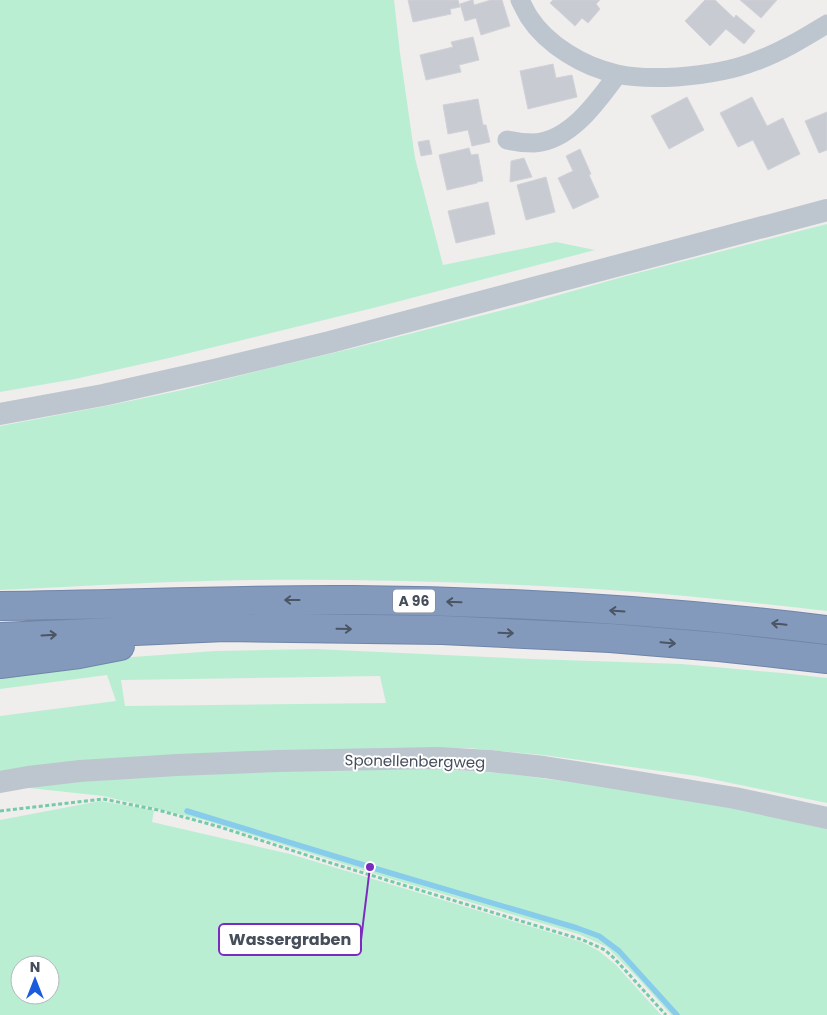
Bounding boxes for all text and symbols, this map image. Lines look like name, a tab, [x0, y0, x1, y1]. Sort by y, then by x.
road number: A 96	[393, 590, 435, 612]
one-way arrow	[284, 595, 300, 605]
one-way arrow	[447, 598, 463, 607]
one-way arrow	[609, 606, 625, 615]
one-way arrow	[771, 619, 787, 629]
one-way arrow	[335, 624, 351, 633]
one-way arrow	[498, 628, 514, 637]
one-way arrow	[40, 631, 56, 640]
one-way arrow	[660, 638, 676, 648]
street label: Sponellenbergweg	[344, 749, 486, 773]
callout: Wassergraben	[219, 924, 361, 955]
text: Wassergraben	[229, 928, 351, 951]
north arrow	[10, 955, 60, 1005]
text: N	[30, 957, 40, 977]

